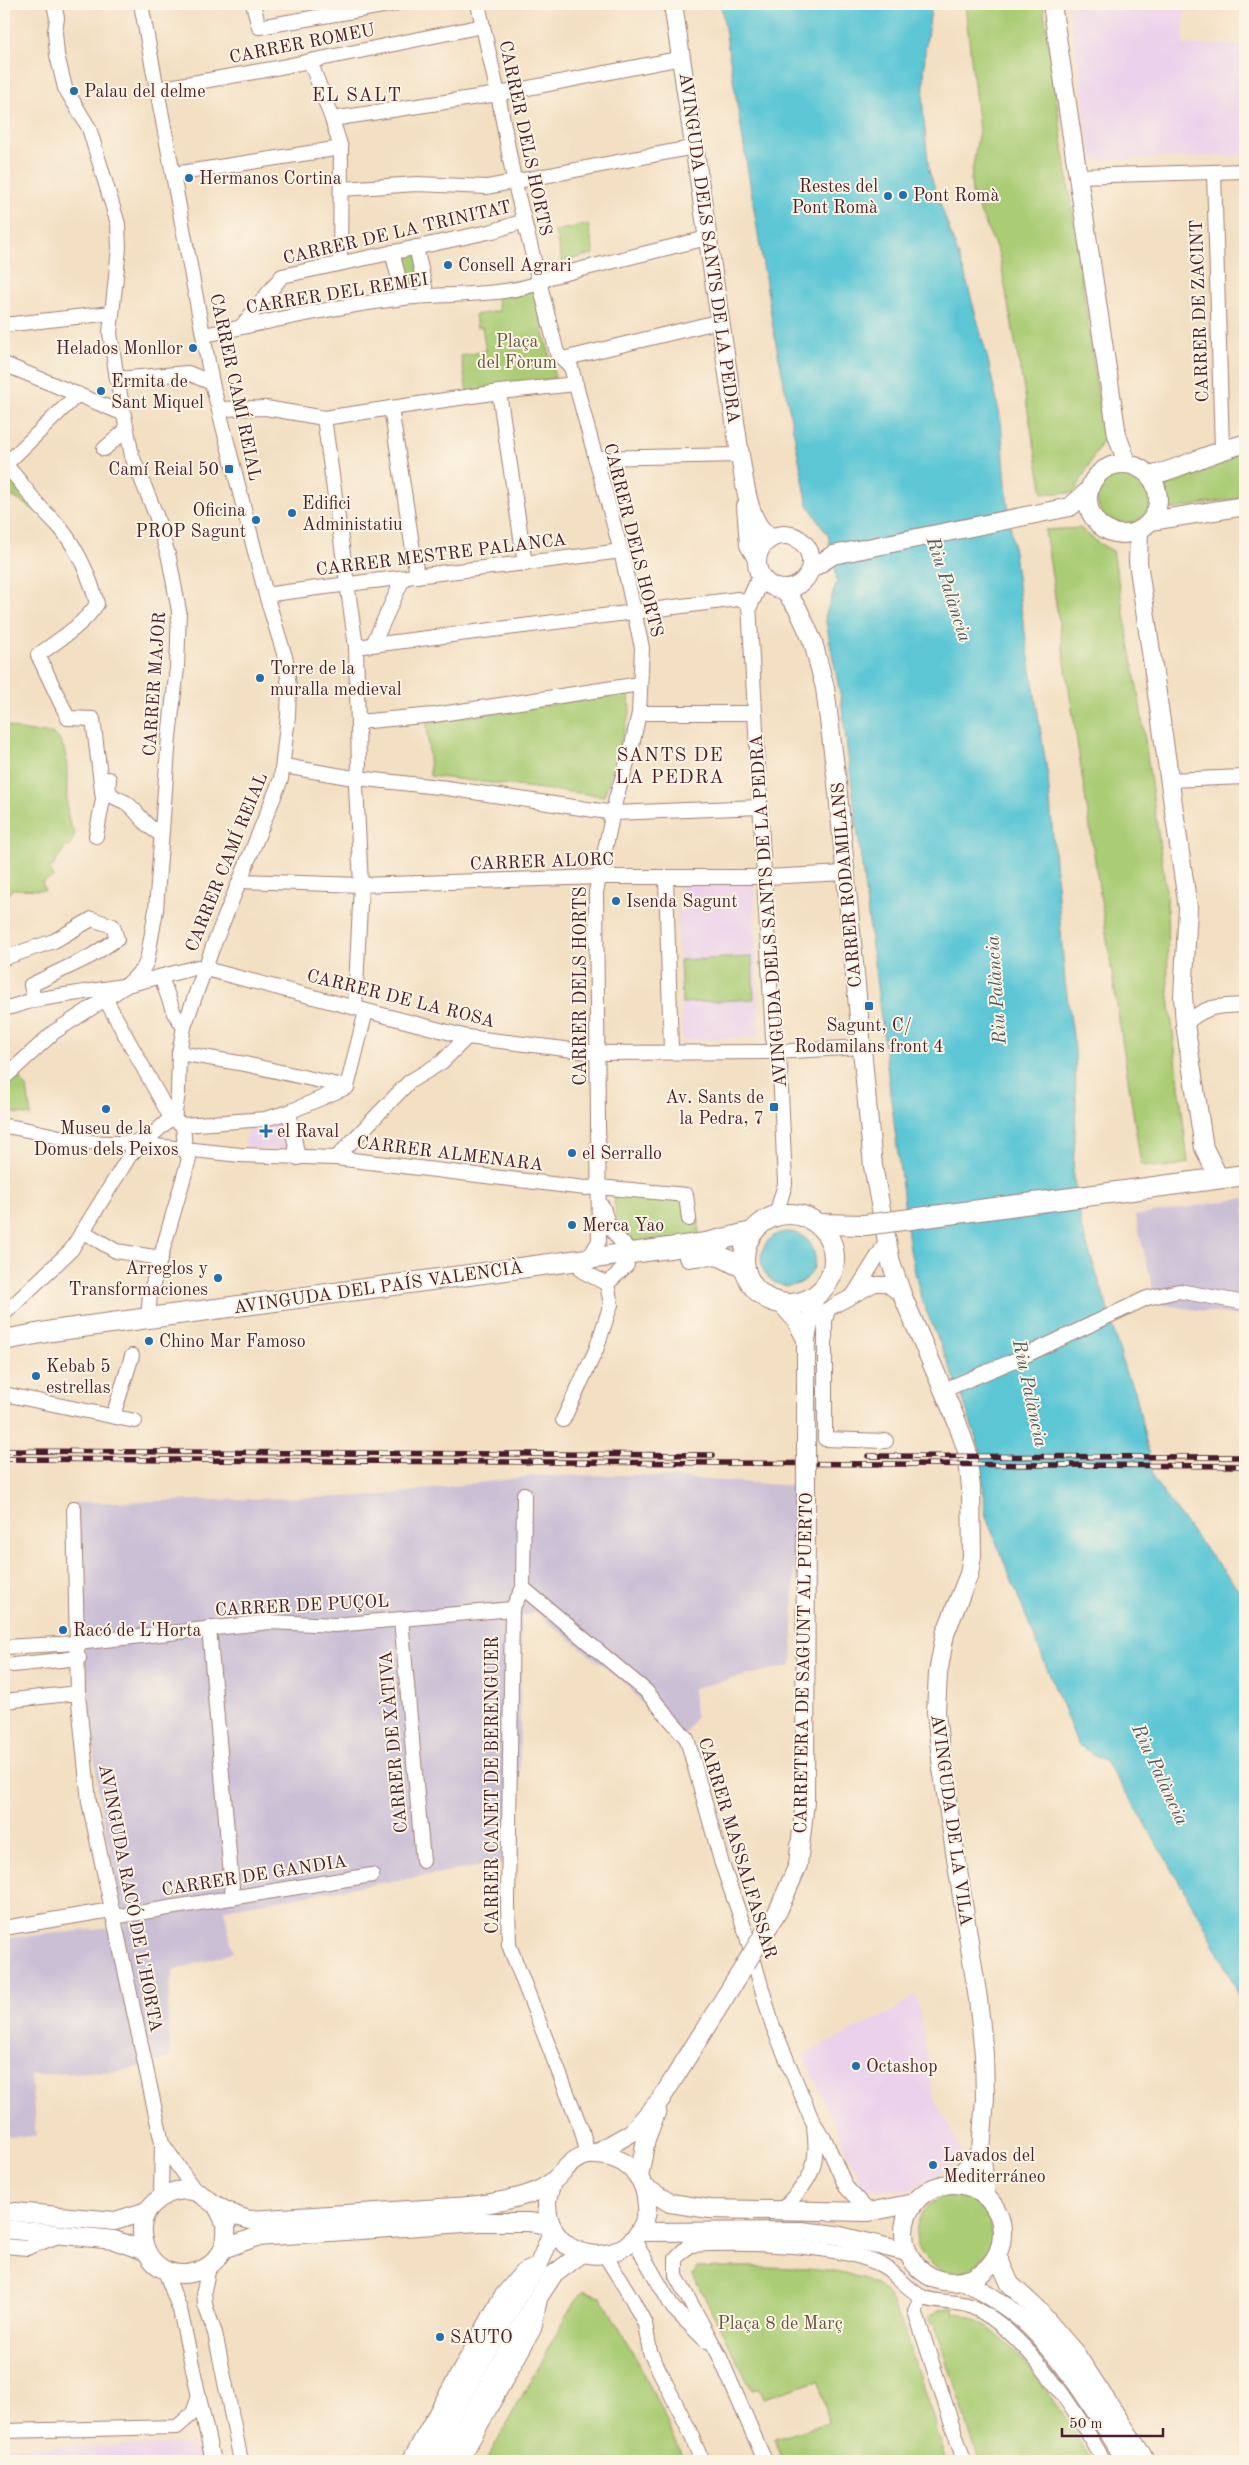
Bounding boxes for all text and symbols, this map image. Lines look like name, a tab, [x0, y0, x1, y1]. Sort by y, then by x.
street label: CARRER ROMEU	[228, 21, 377, 67]
street label: CARRER DELS HORTS	[495, 39, 555, 238]
street label: AVINGUDA DELS SANTS DE LA PEDRA	[675, 72, 743, 425]
place label: Palau del delme	[84, 83, 205, 101]
marker: Palau del delme	[68, 85, 80, 97]
district label: EL SALT	[312, 87, 402, 106]
place label: Hermanos Cortina	[199, 170, 342, 188]
marker: Hermanos Cortina	[183, 172, 195, 184]
place label: Restes del Pont Romà	[792, 178, 878, 217]
place label: Pont Romà	[913, 187, 999, 205]
marker: Pont Romà	[897, 189, 909, 201]
marker: Restes del Pont Romà	[882, 190, 894, 202]
street label: CARRER DE LA TRINITAT	[281, 198, 513, 268]
street label: CARRER DE ZACINT	[1188, 219, 1212, 403]
place label: Consell Agrari	[458, 257, 572, 275]
marker: Consell Agrari	[442, 259, 454, 271]
street label: CARRER DEL REMEI	[245, 271, 430, 317]
street label: CARRER CAMÍ REIAL	[206, 291, 268, 483]
park label: Plaça del Fòrum	[477, 333, 557, 372]
place label: Helados Monllor	[56, 340, 184, 358]
marker: Helados Monllor	[187, 342, 199, 354]
place label: Ermita de Sant Miquel	[111, 373, 204, 412]
marker: Ermita de Sant Miquel	[95, 385, 107, 397]
street label: CARRER DELS HORTS	[600, 441, 666, 639]
place label: Camí Reial 50	[108, 461, 219, 479]
marker: Camí Reial 50	[223, 463, 235, 475]
place label: Edifici Administatiu	[302, 495, 403, 534]
place label: Oficina PROP Sagunt	[136, 502, 246, 541]
marker: Edifici Administatiu	[286, 507, 298, 519]
marker: Oficina PROP Sagunt	[250, 514, 262, 526]
street label: CARRER MESTRE PALANCA	[315, 531, 568, 579]
water label: Riu Palància	[921, 534, 974, 645]
street label: CARRER MAJOR	[141, 611, 169, 757]
place label: Torre de la muralla medieval	[270, 660, 402, 699]
marker: Torre de la muralla medieval	[254, 672, 266, 684]
street label: AVINGUDA DELS SANTS DE LA PEDRA	[748, 733, 790, 1088]
district label: SANTS DE LA PEDRA	[615, 747, 725, 788]
street label: CARRER CAMÍ REIAL	[179, 769, 271, 954]
street label: CARRER RODAMILANS	[829, 781, 865, 988]
street label: CARRER ALORC	[470, 850, 614, 874]
street label: CARRER DELS HORTS	[572, 886, 590, 1086]
place label: Isenda Sagunt	[626, 893, 738, 911]
marker: Isenda Sagunt	[610, 895, 622, 907]
water label: Riu Palància	[984, 935, 1011, 1046]
street label: CARRER DE LA ROSA	[305, 967, 497, 1031]
marker: Sagunt, C/ Rodamilans front 4	[863, 1000, 875, 1012]
place label: Sagunt, C/ Rodamilans front 4	[794, 1017, 944, 1056]
place label: Av. Sants de la Pedra, 7	[665, 1089, 764, 1128]
marker: Av. Sants de la Pedra, 7	[768, 1101, 780, 1113]
marker: Museu de la Domus dels Peixos	[100, 1103, 112, 1115]
place label: Museu de la Domus dels Peixos	[33, 1120, 179, 1159]
place label: el Raval	[277, 1123, 339, 1141]
marker: el Raval	[259, 1124, 273, 1138]
street label: CARRER ALMENARA	[355, 1134, 545, 1174]
place label: el Serrallo	[582, 1145, 662, 1163]
marker: el Serrallo	[566, 1147, 578, 1159]
place label: Merca Yao	[582, 1217, 664, 1235]
marker: Merca Yao	[566, 1219, 578, 1231]
street label: AVINGUDA DEL PAÍS VALENCIÀ	[232, 1255, 524, 1317]
place label: Arreglos y Transformaciones	[68, 1260, 208, 1299]
marker: Arreglos y Transformaciones	[212, 1272, 224, 1284]
place label: Chino Mar Famoso	[159, 1333, 306, 1351]
marker: Chino Mar Famoso	[143, 1335, 155, 1347]
water label: Riu Palància	[1008, 1337, 1049, 1449]
place label: Kebab 5 estrellas	[46, 1358, 111, 1397]
marker: Kebab 5 estrellas	[30, 1370, 42, 1382]
street label: CARRETERA DE SAGUNT AL PUERTO	[792, 1492, 816, 1834]
street label: CARRER DE PUÇOL	[214, 1592, 390, 1620]
place label: Racó de L'Horta	[73, 1622, 201, 1640]
marker: Racó de L'Horta	[57, 1624, 69, 1636]
street label: CARRER CANET DE BERENGUER	[484, 1636, 502, 1934]
street label: CARRER DE XÀTIVA	[373, 1650, 411, 1834]
street label: AVINGUDA DE LA VILA	[927, 1713, 975, 1927]
water label: Riu Palància	[1127, 1721, 1190, 1829]
street label: CARRER MASSALFASSAR	[695, 1735, 779, 1961]
street label: AVINGUDA RACÓ DE L'HORTA	[95, 1762, 170, 2034]
street label: CARRER DE GANDIA	[160, 1852, 348, 1900]
place label: Octashop	[866, 2058, 938, 2076]
marker: Octashop	[850, 2060, 862, 2072]
place label: Lavados del Mediterráneo	[943, 2147, 1046, 2186]
marker: Lavados del Mediterráneo	[927, 2159, 939, 2171]
park label: Plaça 8 de Març	[717, 2315, 843, 2333]
place label: SAUTO	[450, 2329, 513, 2347]
marker: SAUTO	[434, 2331, 446, 2343]
scale bar	[1062, 2405, 1163, 2437]
text: 50 m	[1069, 2417, 1103, 2432]

